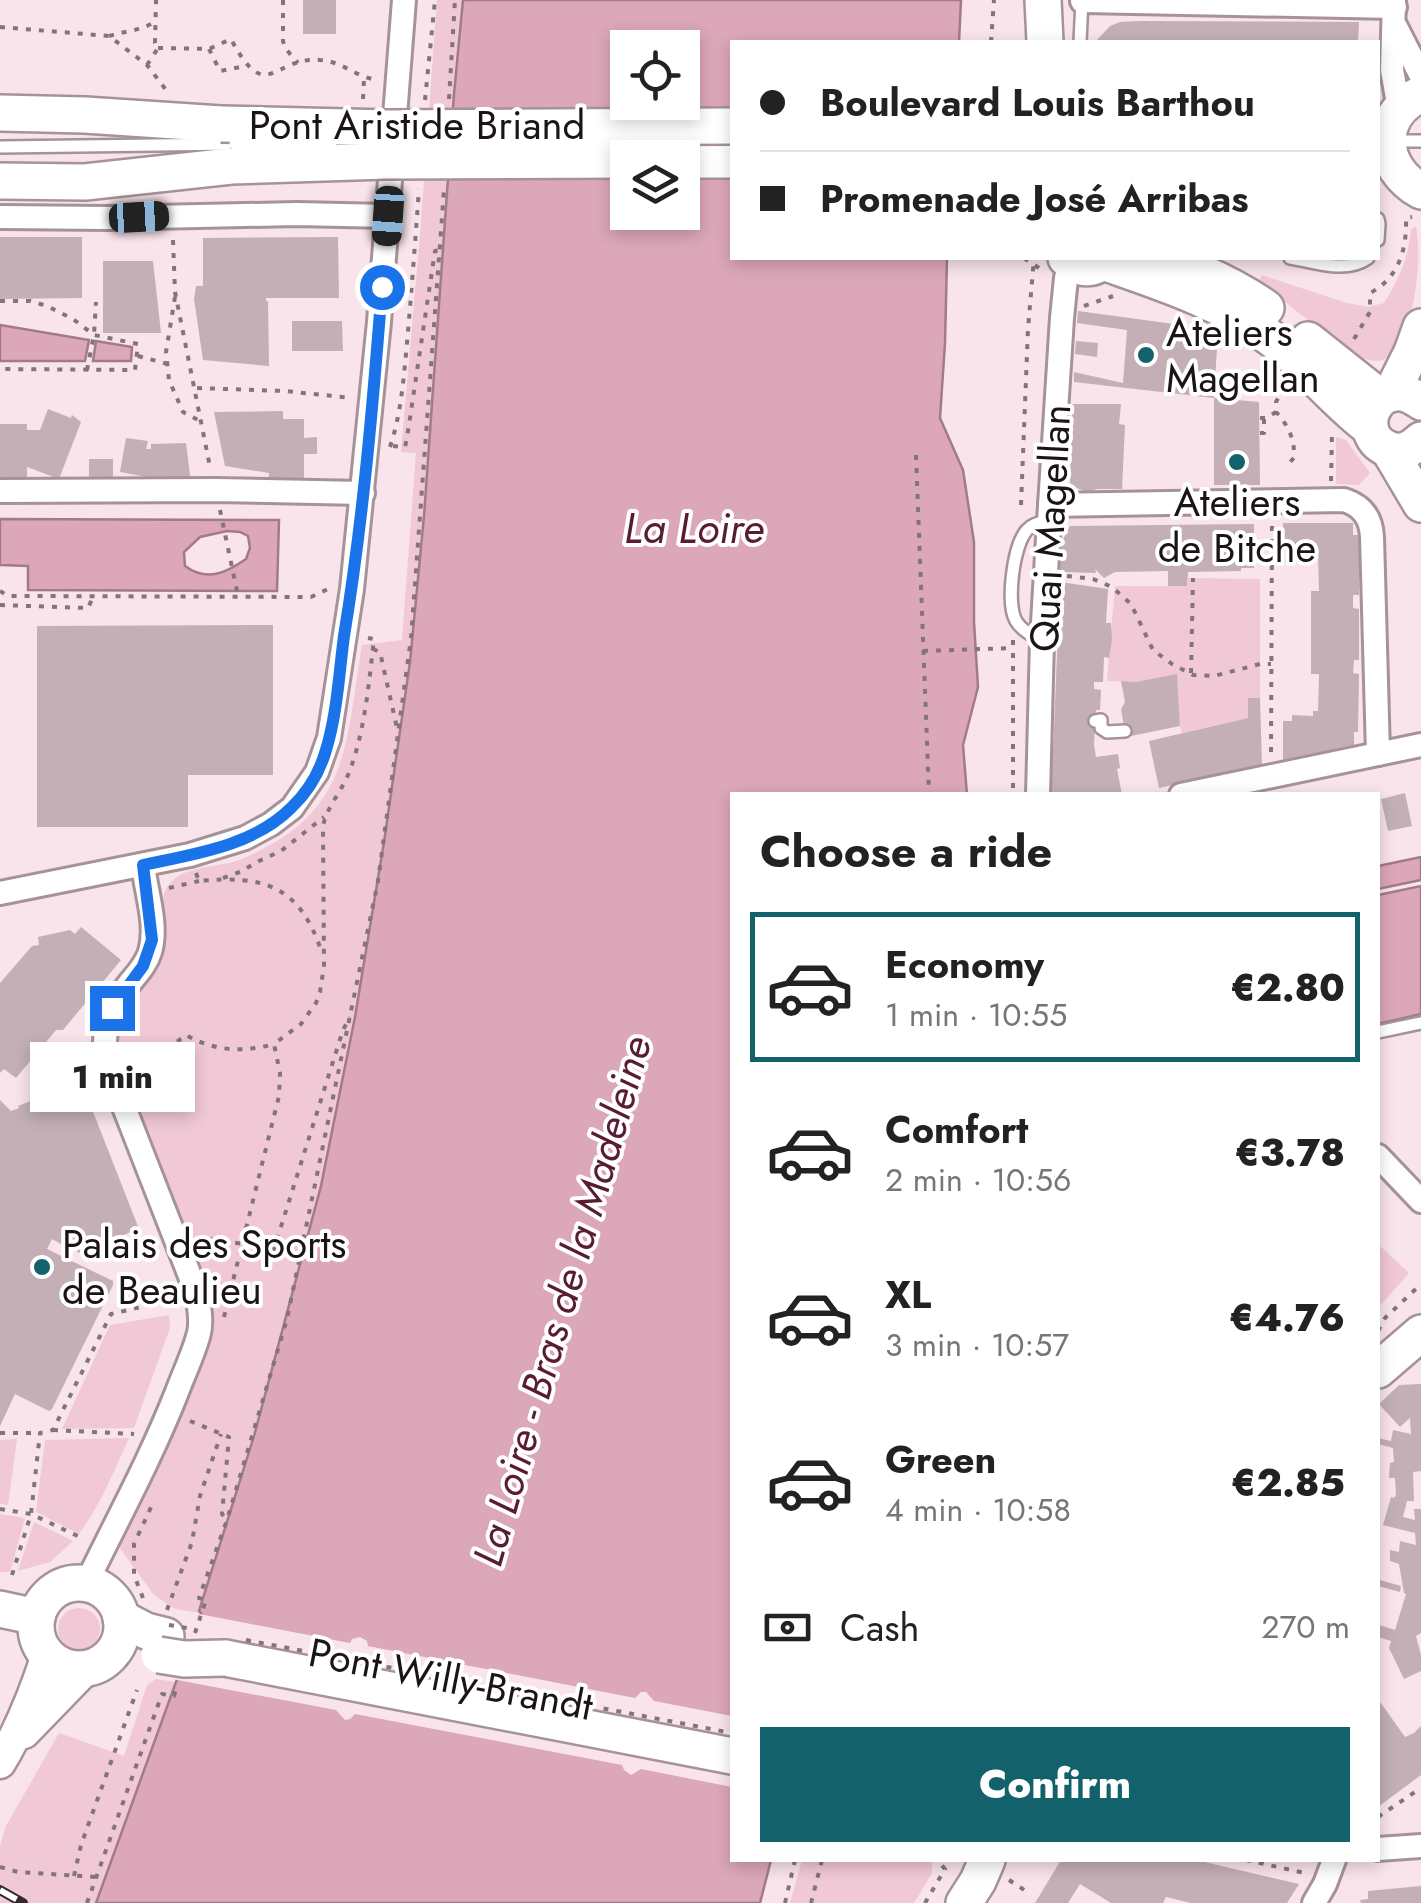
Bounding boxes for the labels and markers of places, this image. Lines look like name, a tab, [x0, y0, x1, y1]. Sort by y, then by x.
place label: Ateliers Magellan	[1166, 303, 1320, 407]
marker: Ateliers Magellan	[1135, 344, 1157, 366]
marker: Ateliers de Bitche	[1226, 451, 1248, 473]
place label: Ateliers de Bitche	[1158, 473, 1316, 577]
place label: Palais des Sports de Beaulieu	[62, 1215, 346, 1319]
marker: Palais des Sports de Beaulieu	[31, 1256, 53, 1278]

